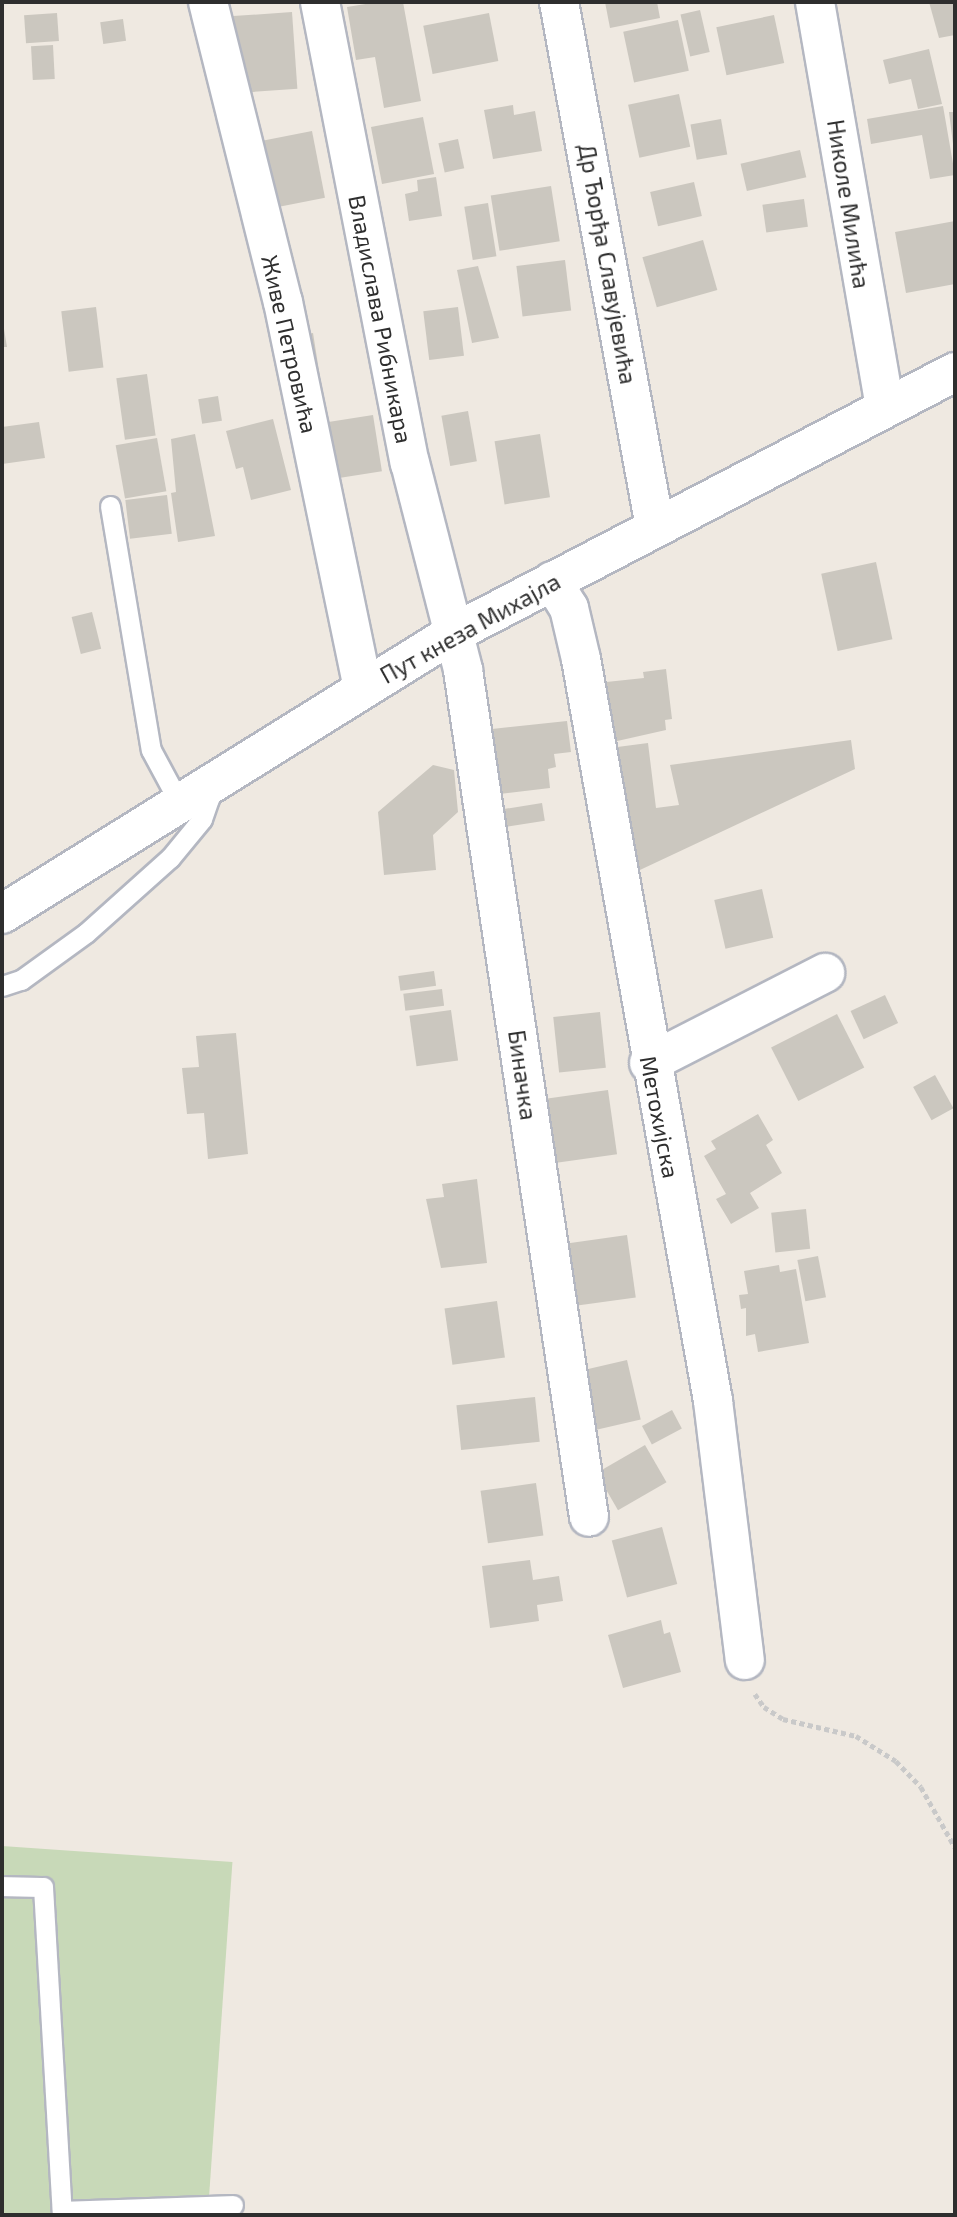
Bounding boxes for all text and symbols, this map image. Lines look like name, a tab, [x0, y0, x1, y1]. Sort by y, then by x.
street label: Николе Милића	[822, 118, 876, 290]
street label: Др Ђорђа Славујевића	[573, 142, 643, 386]
street label: Владислава Рибникара	[343, 192, 419, 446]
street label: Живе Петровића	[256, 252, 324, 436]
street label: Пут кнеза Михајла	[375, 567, 565, 689]
street label: Биначка	[503, 1028, 543, 1122]
street label: Метохијска	[635, 1054, 685, 1180]

